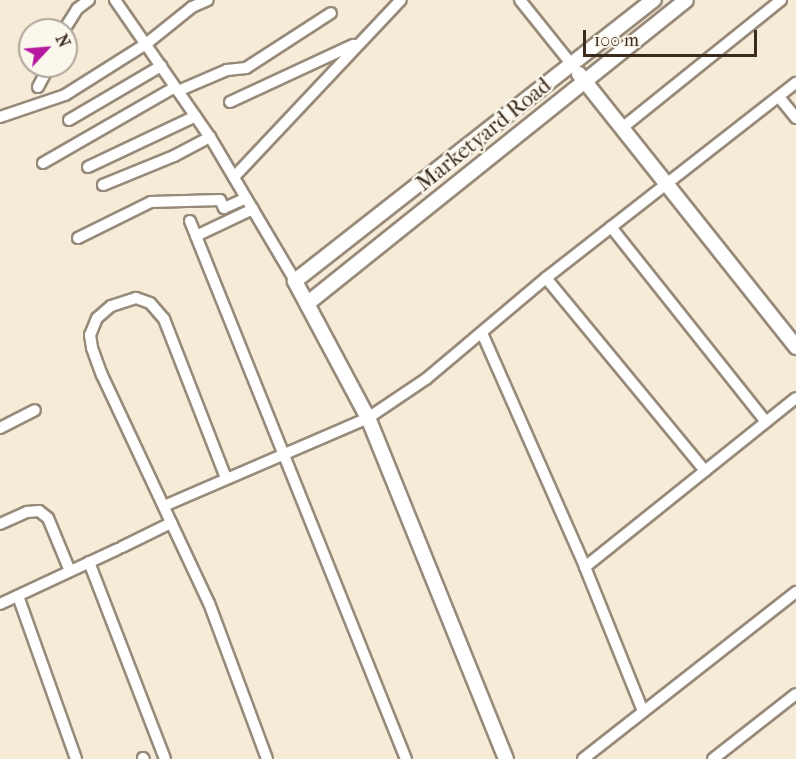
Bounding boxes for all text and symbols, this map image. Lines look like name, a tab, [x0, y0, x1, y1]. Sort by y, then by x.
north arrow	[18, 18, 78, 78]
scale bar	[586, 18, 760, 56]
text: 100 m	[594, 30, 639, 51]
text: N	[52, 31, 74, 50]
street label: Marketyard Road	[411, 73, 557, 197]

